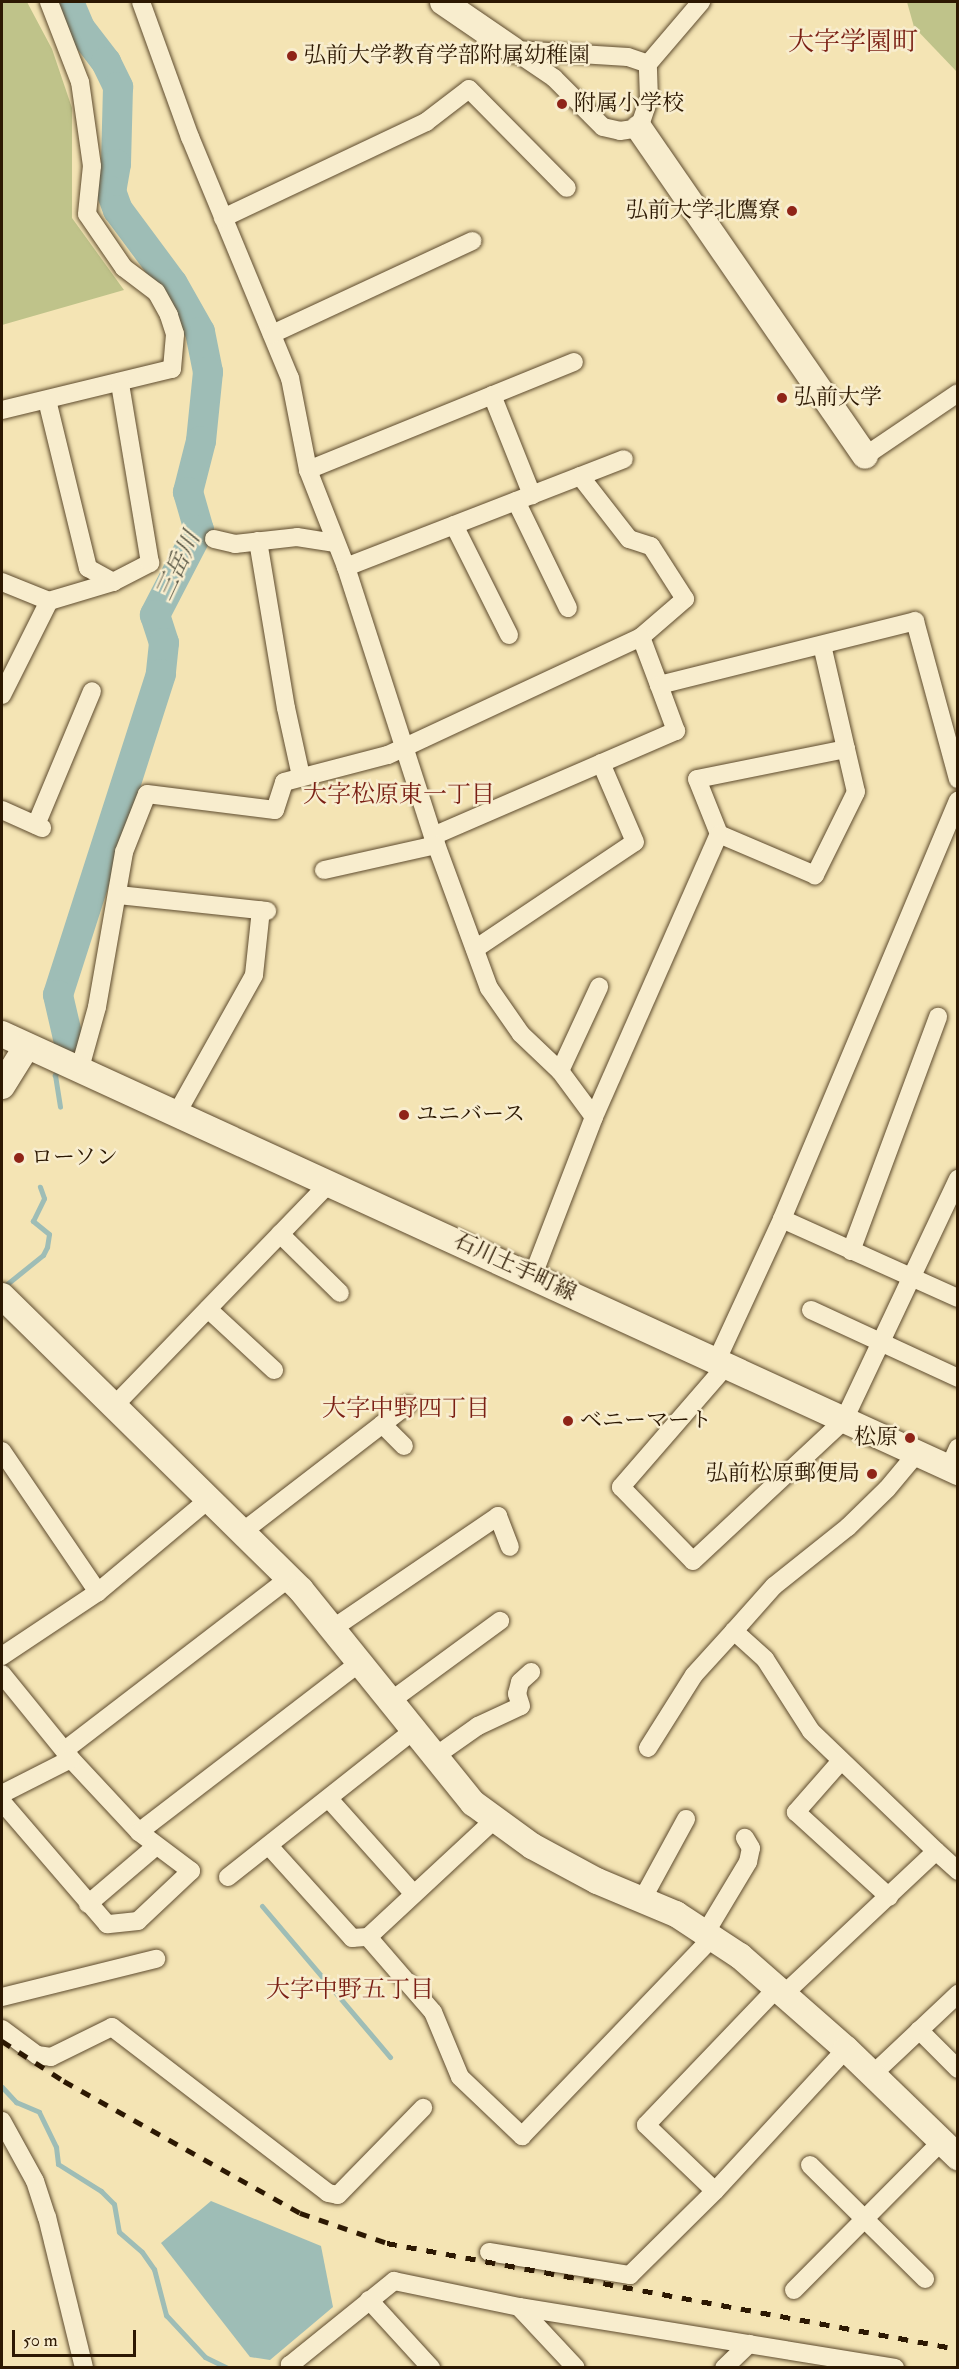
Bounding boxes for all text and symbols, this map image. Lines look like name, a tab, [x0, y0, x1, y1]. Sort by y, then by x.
district label: 大字学園町	[788, 27, 918, 59]
place label: 弘前大学教育学部附属幼稚園	[304, 43, 590, 69]
marker: 弘前大学教育学部附属幼稚園	[285, 49, 299, 63]
place label: 附属小学校	[574, 91, 684, 117]
marker: 附属小学校	[555, 97, 569, 111]
place label: 弘前大学北鷹寮	[626, 198, 780, 224]
marker: 弘前大学北鷹寮	[785, 204, 799, 218]
place label: 弘前大学	[794, 385, 882, 411]
marker: 弘前大学	[775, 391, 789, 405]
water label: 三岳川	[150, 527, 206, 605]
district label: 大字松原東一丁目	[303, 781, 495, 809]
place label: ユニバース	[416, 1102, 526, 1128]
marker: ユニバース	[397, 1108, 411, 1122]
place label: ローソン	[31, 1145, 119, 1171]
marker: ローソン	[12, 1151, 26, 1165]
street label: 石川土手町線	[450, 1227, 580, 1307]
district label: 大字中野四丁目	[322, 1395, 490, 1423]
place label: ベニーマート	[580, 1408, 712, 1434]
marker: ベニーマート	[561, 1414, 575, 1428]
place label: 松原	[854, 1425, 898, 1451]
marker: 松原	[903, 1431, 917, 1445]
place label: 弘前松原郵便局	[706, 1461, 860, 1487]
marker: 弘前松原郵便局	[865, 1467, 879, 1481]
district label: 大字中野五丁目	[266, 1976, 434, 2004]
scale bar	[15, 2318, 140, 2356]
text: 50 m	[23, 2329, 58, 2352]

